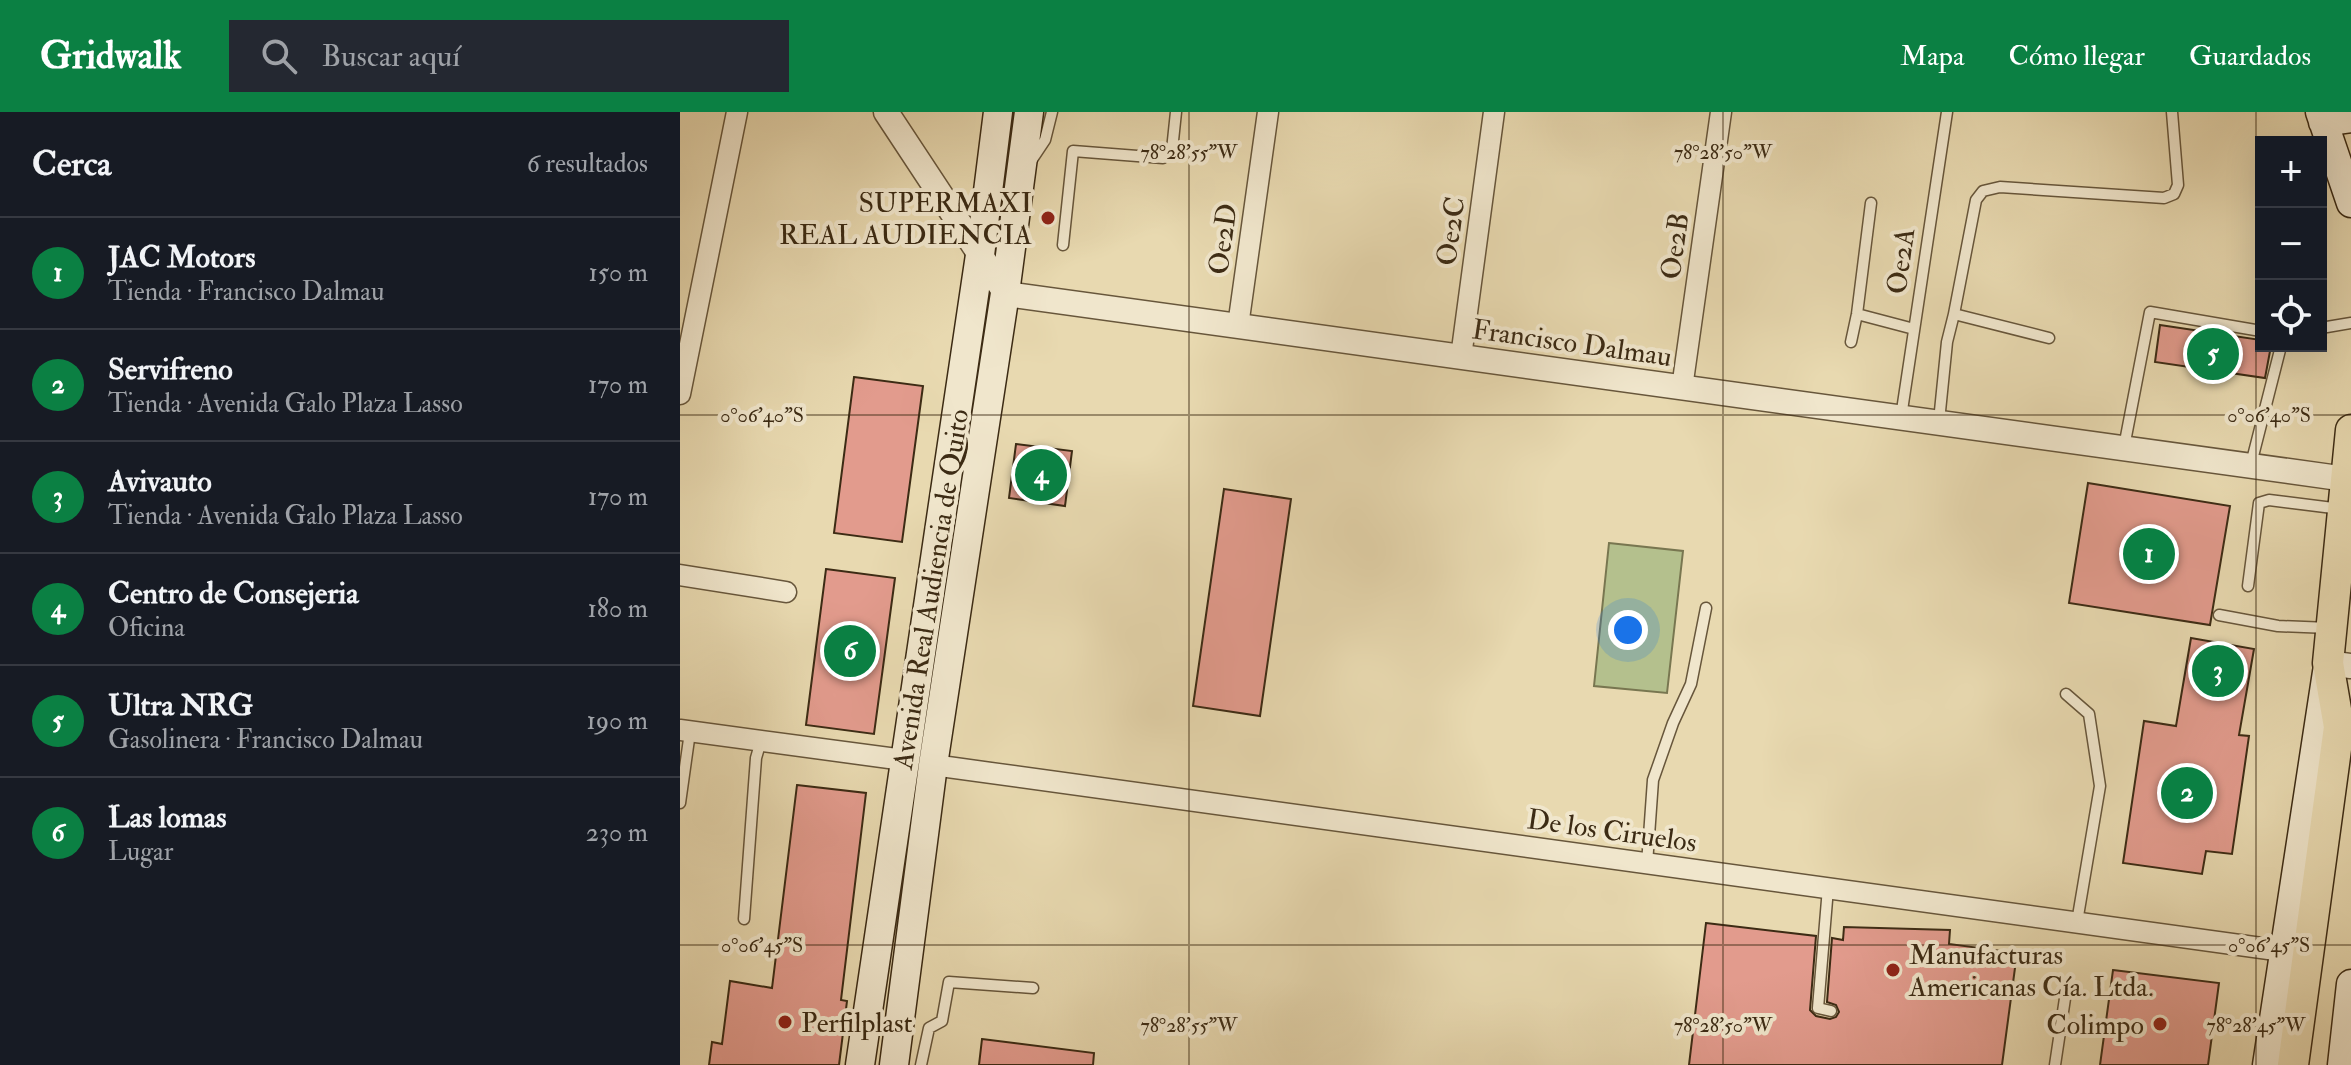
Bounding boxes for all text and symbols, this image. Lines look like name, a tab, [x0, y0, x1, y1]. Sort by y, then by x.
search box	[229, 20, 789, 92]
text: Gridwalk	[40, 32, 181, 80]
icon: search	[257, 34, 301, 78]
text: Buscar aquí	[321, 38, 460, 75]
text: Mapa	[1900, 39, 1964, 74]
text: Cómo llegar	[2008, 39, 2145, 74]
text: Guardados	[2189, 39, 2311, 74]
map controls	[2255, 136, 2327, 352]
button: +	[2255, 136, 2327, 208]
text: 78°28'55"W	[1141, 140, 1238, 165]
text: 78°28'50"W	[1674, 140, 1773, 165]
text: Cerca	[32, 143, 111, 186]
text: 6 resultados	[527, 148, 648, 180]
place label: SUPERMAXI REAL AUDIENCIA	[779, 186, 1032, 253]
street label: Oe2C	[1429, 195, 1474, 268]
street label: Oe2D	[1201, 201, 1246, 277]
button: −	[2255, 208, 2327, 280]
marker: SUPERMAXI REAL AUDIENCIA	[1039, 209, 1057, 227]
street label: Oe2B	[1653, 211, 1697, 282]
street label: Oe2A	[1880, 226, 1923, 297]
text: JAC Motors	[108, 239, 255, 276]
text: 1	[53, 257, 63, 289]
text: 150 m	[589, 257, 648, 289]
text: Tienda · Francisco Dalmau	[108, 276, 384, 308]
button: locate	[2255, 280, 2327, 352]
street label: Francisco Dalmau	[1470, 312, 1674, 375]
pin: 5	[2187, 324, 2239, 384]
text: Servifreno	[108, 351, 233, 388]
text: 2	[51, 369, 65, 401]
text: 170 m	[588, 369, 648, 401]
text: Tienda · Avenida Galo Plaza Lasso	[108, 388, 463, 420]
text: 0°06'40"S	[720, 403, 804, 428]
text: 0°06'40"S	[2227, 403, 2311, 428]
street label: Avenida Real Audiencia de Quito	[886, 407, 977, 773]
pin: 4	[1015, 445, 1067, 505]
text: Avivauto	[108, 463, 212, 500]
text: 3	[53, 481, 63, 513]
text: 170 m	[588, 481, 648, 513]
text: Tienda · Avenida Galo Plaza Lasso	[108, 500, 463, 532]
pin: 1	[2123, 524, 2175, 584]
text: Centro de Consejeria	[108, 575, 359, 612]
text: 4	[51, 593, 65, 625]
text: 180 m	[588, 593, 648, 625]
your location	[1608, 610, 1648, 650]
text: Oficina	[108, 612, 185, 644]
pin: 6	[824, 621, 876, 681]
pin: 3	[2192, 641, 2244, 701]
text: Ultra NRG	[108, 687, 253, 724]
text: 5	[52, 705, 64, 737]
text: 190 m	[587, 705, 648, 737]
text: Gasolinera · Francisco Dalmau	[108, 724, 423, 756]
pin: 2	[2161, 763, 2213, 823]
text: Las lomas	[108, 799, 227, 836]
street label: De los Ciruelos	[1525, 802, 1699, 861]
text: 6	[51, 817, 65, 849]
text: 230 m	[586, 817, 648, 849]
text: Lugar	[108, 836, 173, 868]
text: 0°06'45"S	[721, 933, 803, 958]
text: 0°06'45"S	[2228, 933, 2310, 958]
place label: Manufacturas Americanas Cía. Ltda.	[1908, 938, 2154, 1005]
marker: Manufacturas Americanas Cía. Ltda.	[1884, 961, 1902, 979]
place label: Perfilplast	[801, 1006, 913, 1041]
place label: Colimpo	[2046, 1008, 2144, 1043]
marker: Perfilplast	[776, 1013, 794, 1031]
text: 78°28'55"W	[1141, 1013, 1238, 1038]
text: 78°28'50"W	[1674, 1013, 1773, 1038]
text: 78°28'45"W	[2207, 1013, 2306, 1038]
marker: Colimpo	[2151, 1015, 2169, 1033]

